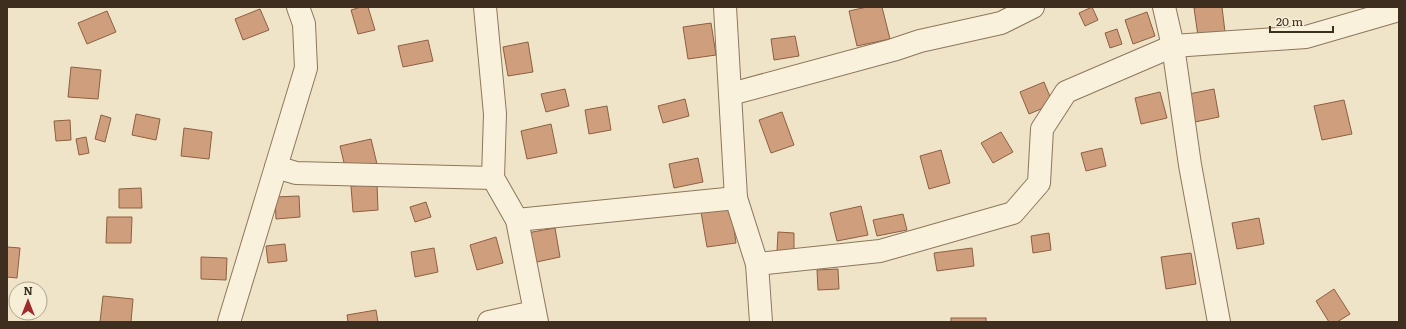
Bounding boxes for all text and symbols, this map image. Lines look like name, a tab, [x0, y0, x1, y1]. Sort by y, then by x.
scale bar	[1270, 8, 1333, 34]
text: 20 m	[1276, 12, 1303, 30]
north arrow	[8, 281, 48, 321]
text: N	[23, 282, 33, 298]

